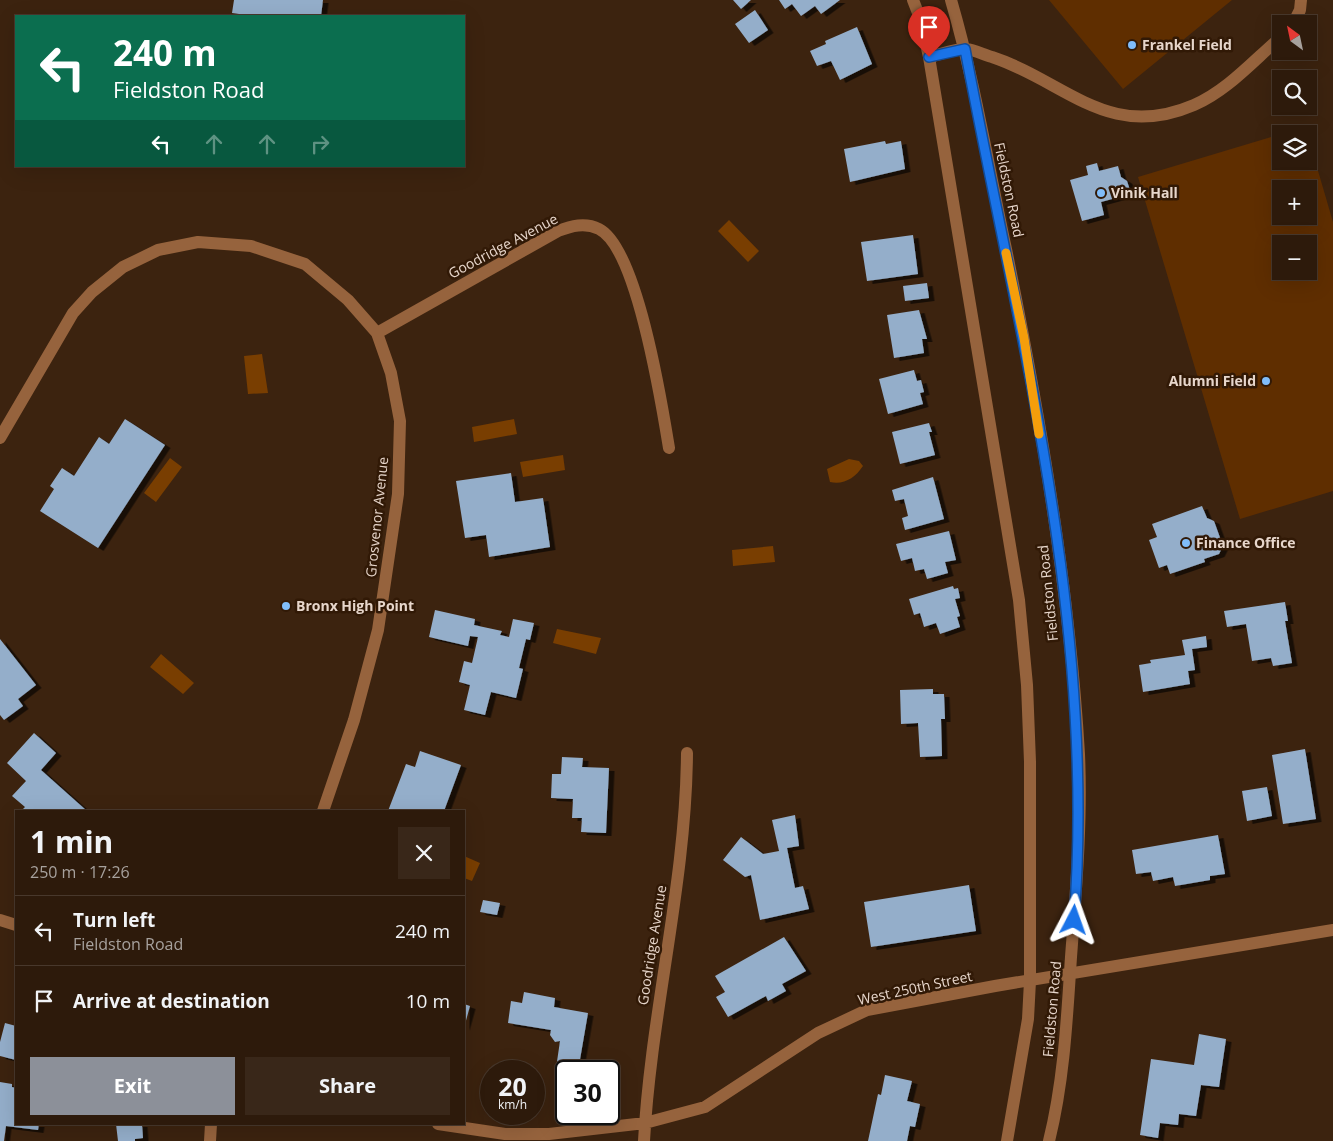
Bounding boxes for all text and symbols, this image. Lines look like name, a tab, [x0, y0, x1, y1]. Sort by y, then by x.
pin	[908, 6, 950, 57]
icon: arrive	[915, 13, 943, 41]
north arrow	[1272, 15, 1318, 60]
map controls	[1272, 15, 1317, 280]
text: 240 m	[113, 29, 217, 76]
icon: left	[30, 35, 95, 100]
place label: Frankel Field	[1142, 35, 1232, 54]
marker: Frankel Field	[1126, 39, 1138, 51]
button: search	[1272, 70, 1317, 115]
text: Fieldston Road	[113, 74, 265, 104]
button: layers	[1272, 125, 1317, 170]
icon: left	[147, 130, 175, 158]
icon: ahead	[200, 130, 228, 158]
icon: ahead	[253, 130, 281, 158]
icon: right	[306, 130, 334, 158]
street label: Fieldston Road	[990, 141, 1029, 239]
button: +	[1272, 180, 1317, 225]
place label: Vinik Hall	[1111, 183, 1178, 202]
marker: Vinik Hall	[1095, 187, 1107, 199]
street label: Goodridge Avenue	[445, 209, 561, 282]
button: −	[1272, 235, 1317, 280]
place label: Alumni Field	[1169, 371, 1256, 390]
marker: Alumni Field	[1260, 375, 1272, 387]
street label: Grosvenor Avenue	[361, 456, 392, 578]
place label: Finance Office	[1196, 533, 1296, 552]
marker: Finance Office	[1180, 537, 1192, 549]
street label: Fieldston Road	[1033, 544, 1062, 642]
place label: Bronx High Point	[296, 596, 414, 615]
marker: Bronx High Point	[280, 600, 292, 612]
text: 1 min	[30, 821, 113, 862]
button: close	[398, 827, 450, 879]
text: 250 m · 17:26	[30, 861, 130, 883]
street label: Goodridge Avenue	[633, 883, 670, 1006]
position arrow	[1047, 893, 1099, 945]
text: Turn left	[73, 907, 155, 933]
icon: left	[30, 917, 58, 945]
text: 240 m	[395, 918, 450, 944]
text: Fieldston Road	[73, 933, 183, 955]
street label: Fieldston Road	[1038, 960, 1065, 1058]
street label: West 250th Street	[856, 966, 974, 1009]
icon: arrive	[30, 987, 58, 1015]
text: Arrive at destination	[73, 988, 270, 1014]
text: 10 m	[406, 988, 450, 1014]
button: Exit	[30, 1057, 235, 1115]
button: Share	[245, 1057, 450, 1115]
speed limit sign: 30	[555, 1060, 620, 1125]
text: 20	[498, 1069, 527, 1103]
text: km/h	[498, 1096, 527, 1113]

